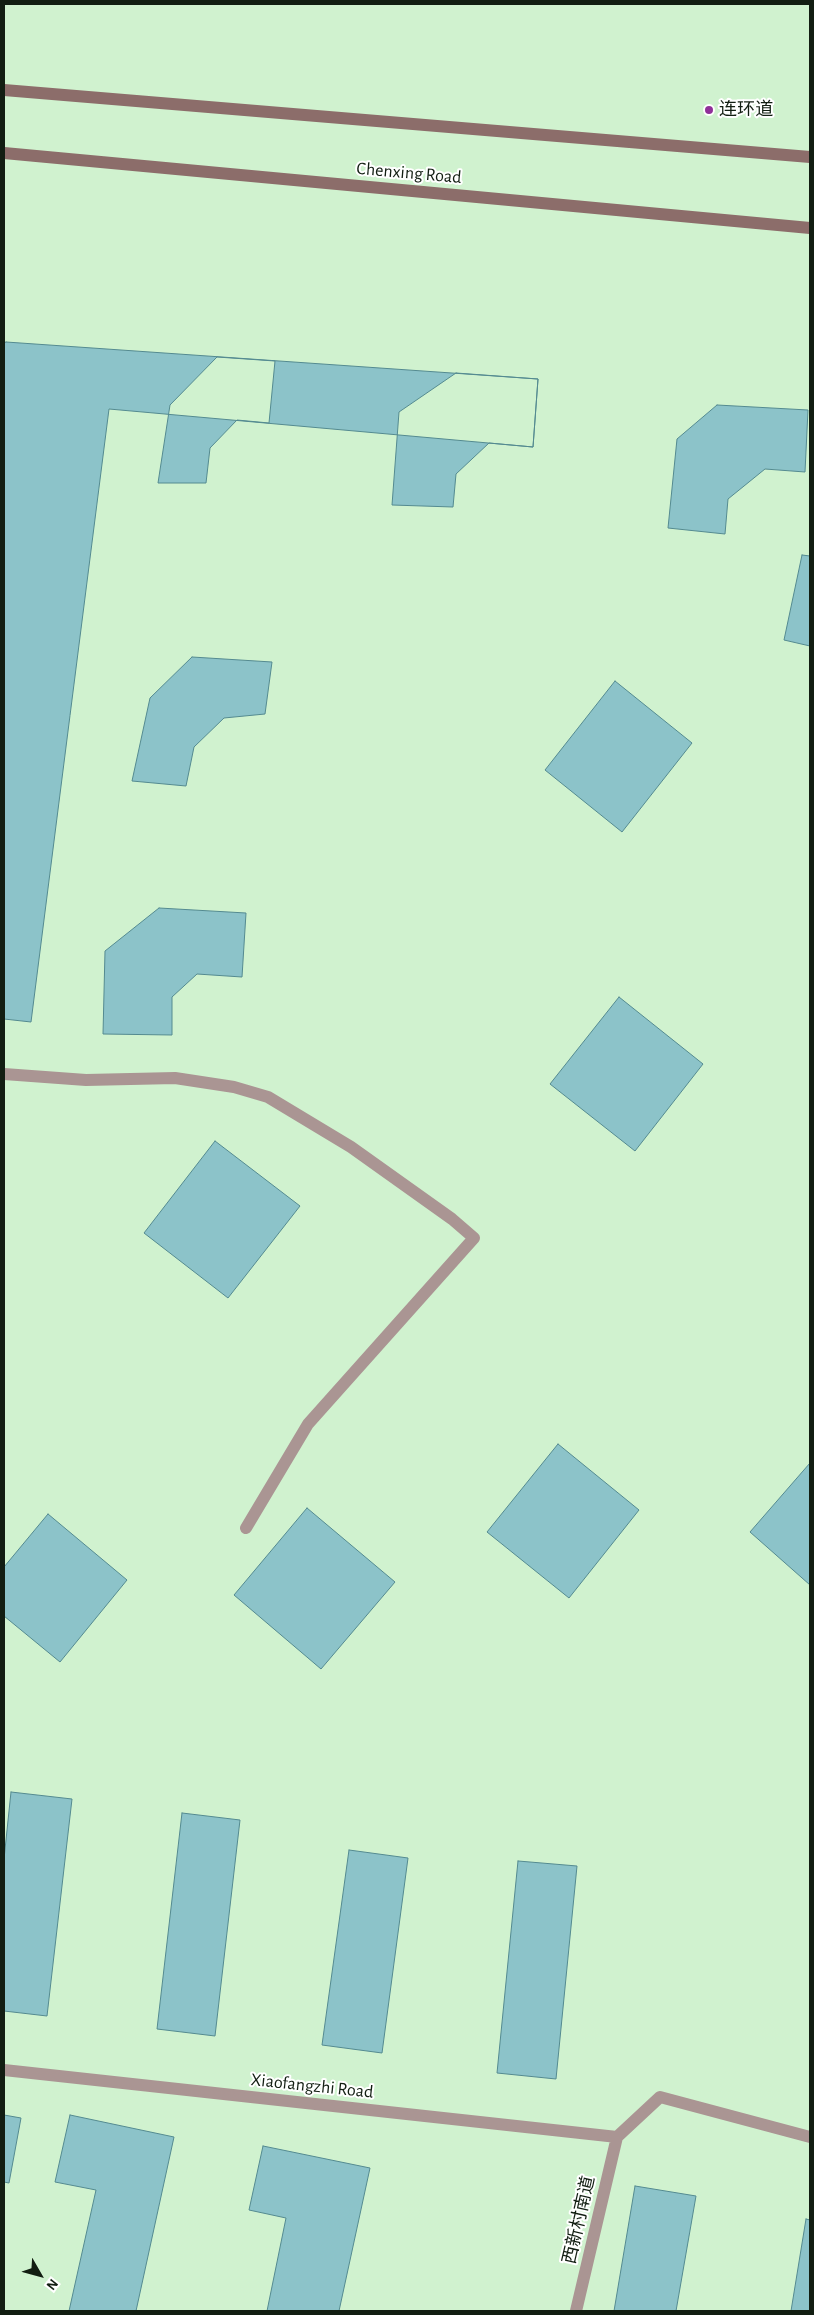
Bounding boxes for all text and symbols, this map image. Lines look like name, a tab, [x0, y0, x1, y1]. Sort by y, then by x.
place label: 连环道	[719, 99, 773, 121]
marker: 连环道	[703, 104, 715, 116]
street label: Chenxing Road	[356, 158, 462, 188]
street label: Xiaofangzhi Road	[250, 2069, 374, 2103]
street label: 西新村南道	[558, 2174, 600, 2266]
north arrow	[15, 2250, 65, 2300]
text: N	[43, 2276, 60, 2292]

